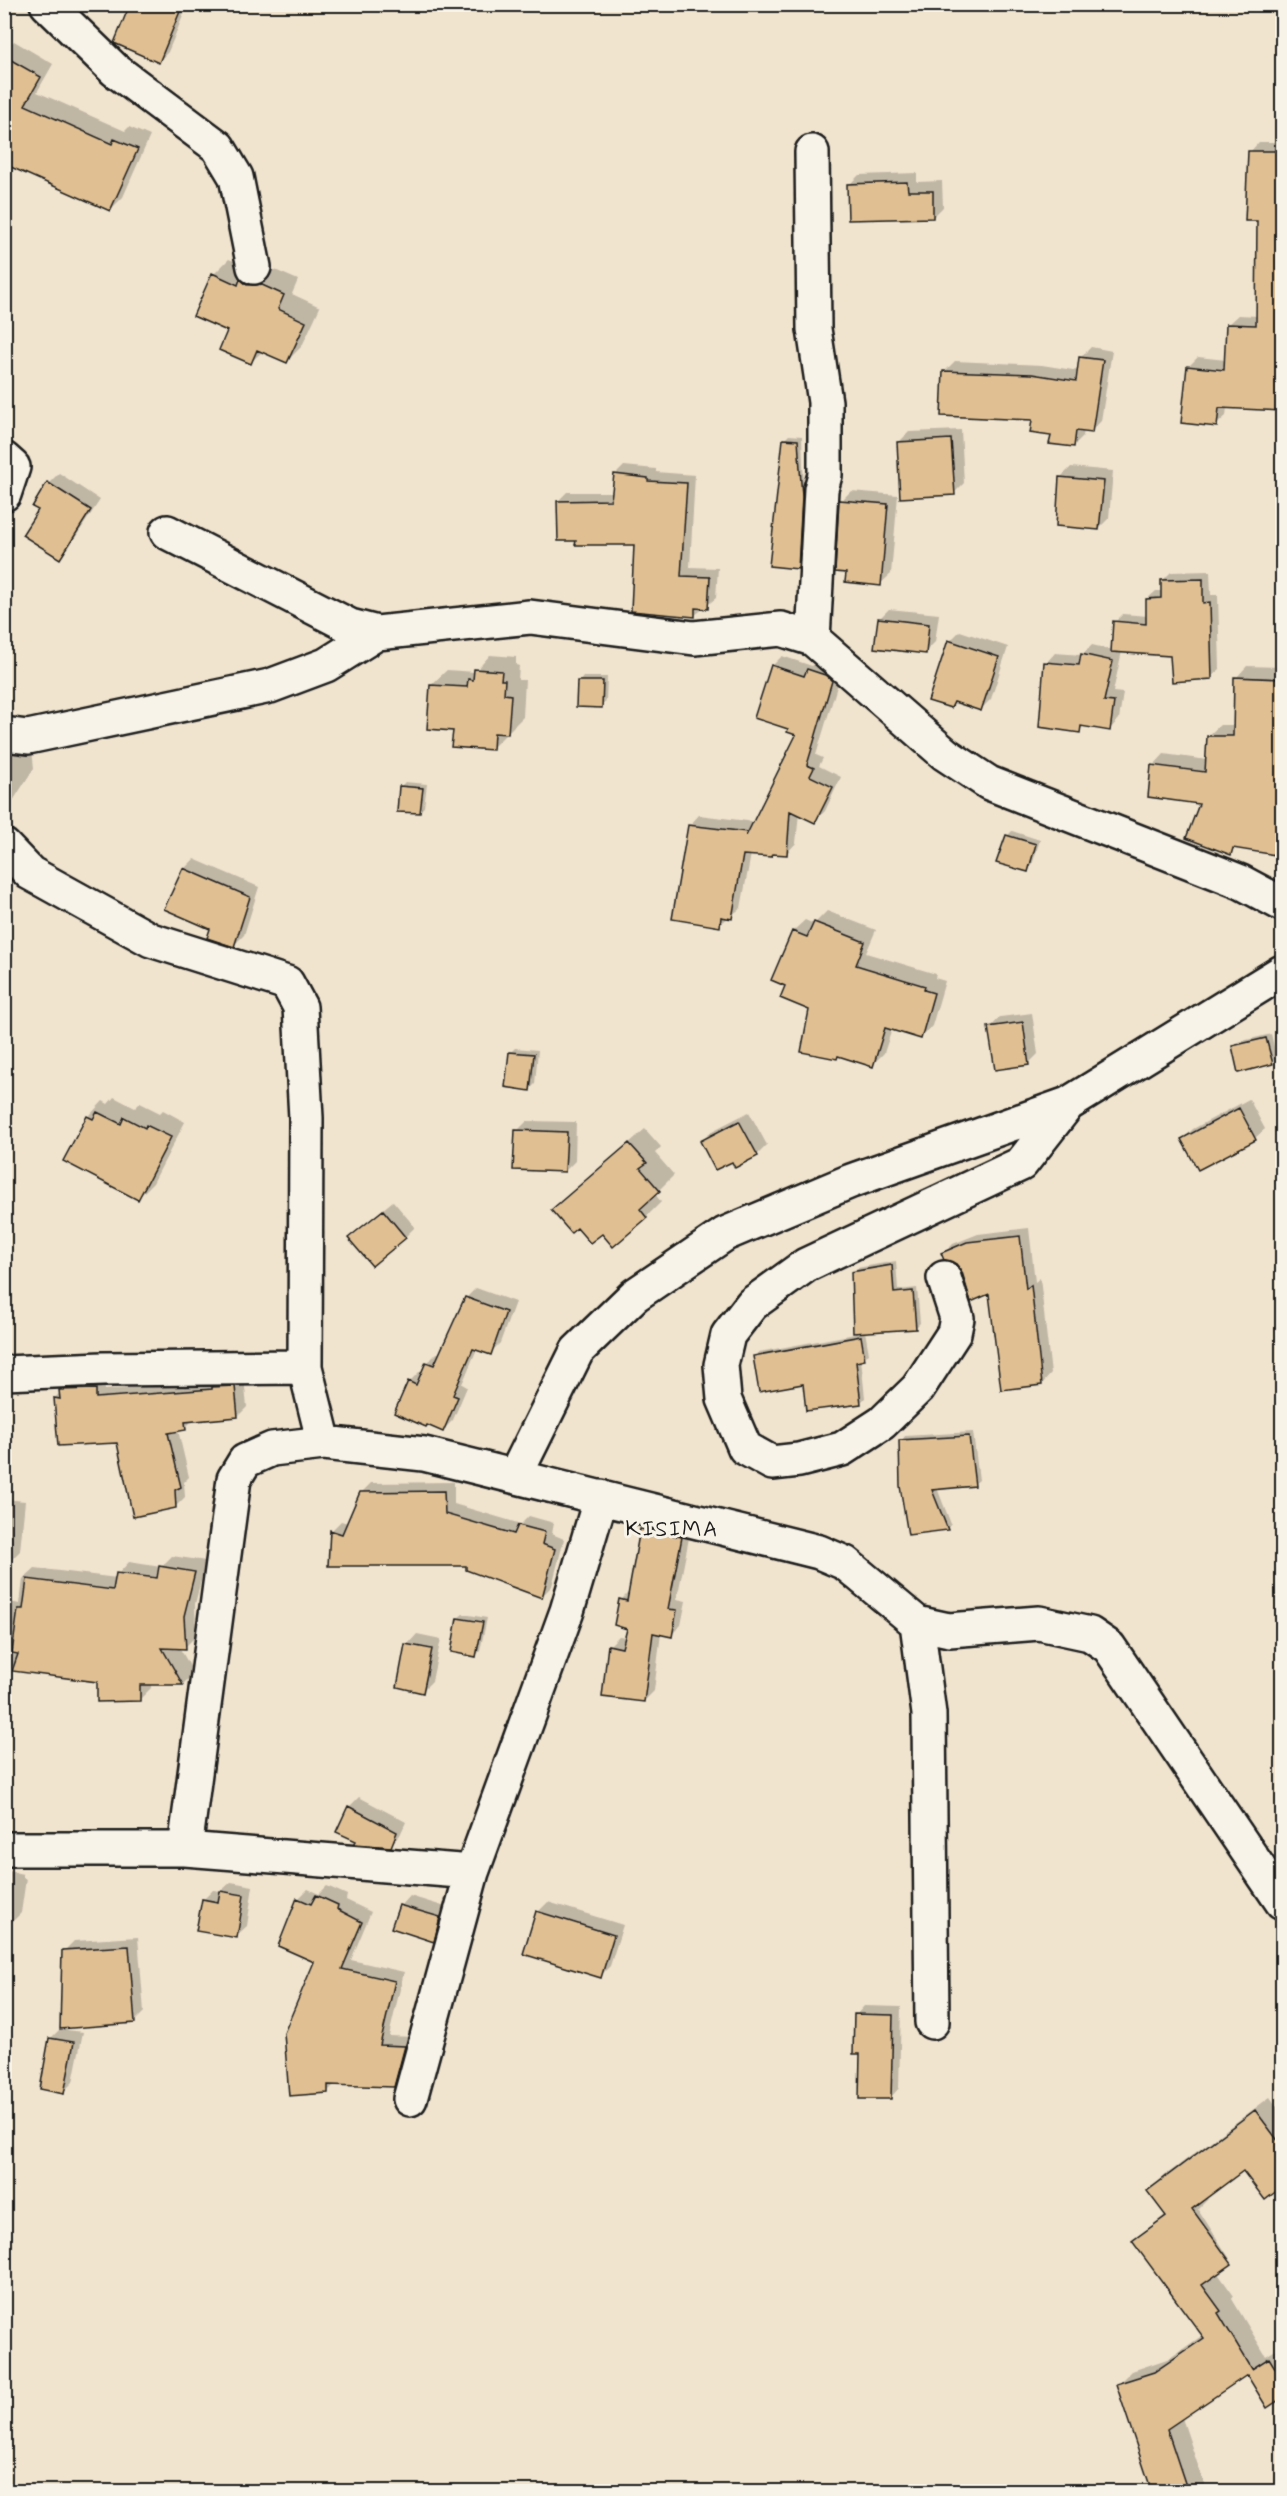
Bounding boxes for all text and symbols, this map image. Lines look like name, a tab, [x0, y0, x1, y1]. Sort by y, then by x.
district label: KISIMA	[625, 1516, 719, 1544]

